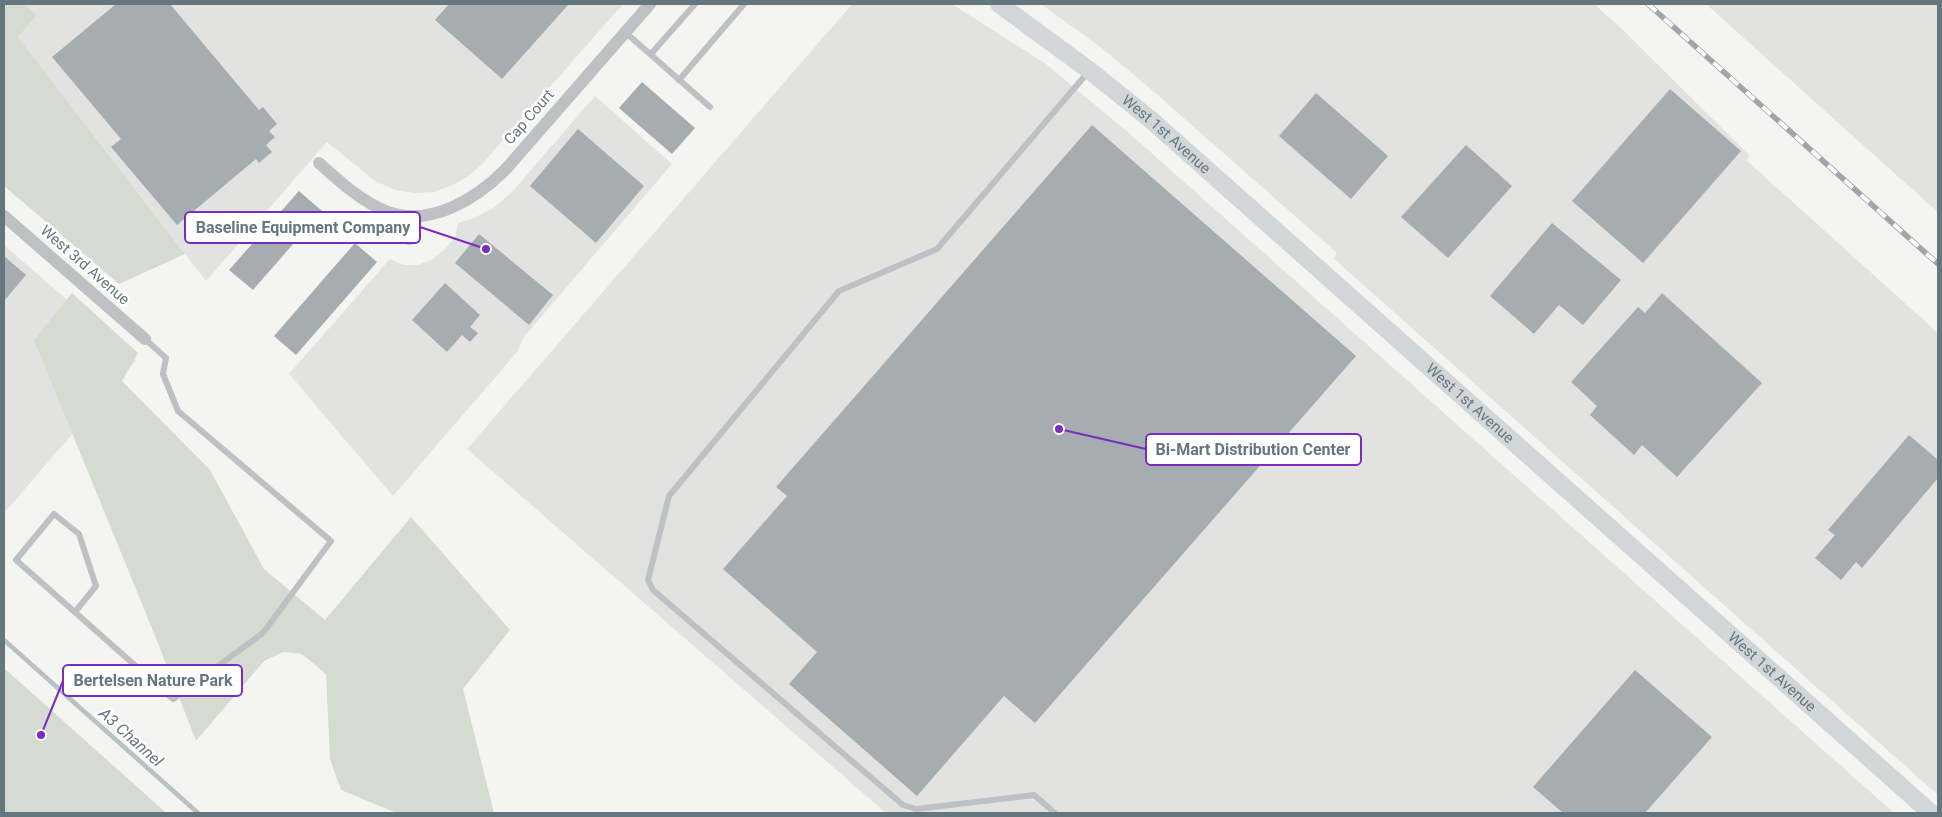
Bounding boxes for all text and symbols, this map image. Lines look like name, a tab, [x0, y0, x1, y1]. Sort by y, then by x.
street label: Cap Court	[500, 86, 558, 148]
street label: West 1st Avenue	[1118, 91, 1214, 177]
callout: Baseline Equipment Company	[185, 212, 420, 243]
text: Baseline Equipment Company	[196, 218, 411, 237]
street label: West 3rd Avenue	[37, 221, 133, 309]
street label: West 1st Avenue	[1422, 360, 1518, 447]
callout: Bi-Mart Distribution Center	[1146, 434, 1361, 465]
text: Bi-Mart Distribution Center	[1156, 440, 1351, 459]
street label: West 1st Avenue	[1724, 628, 1820, 716]
callout: Bertelsen Nature Park	[63, 665, 242, 696]
text: Bertelsen Nature Park	[74, 671, 233, 690]
water label: A3 Channel	[95, 703, 167, 771]

